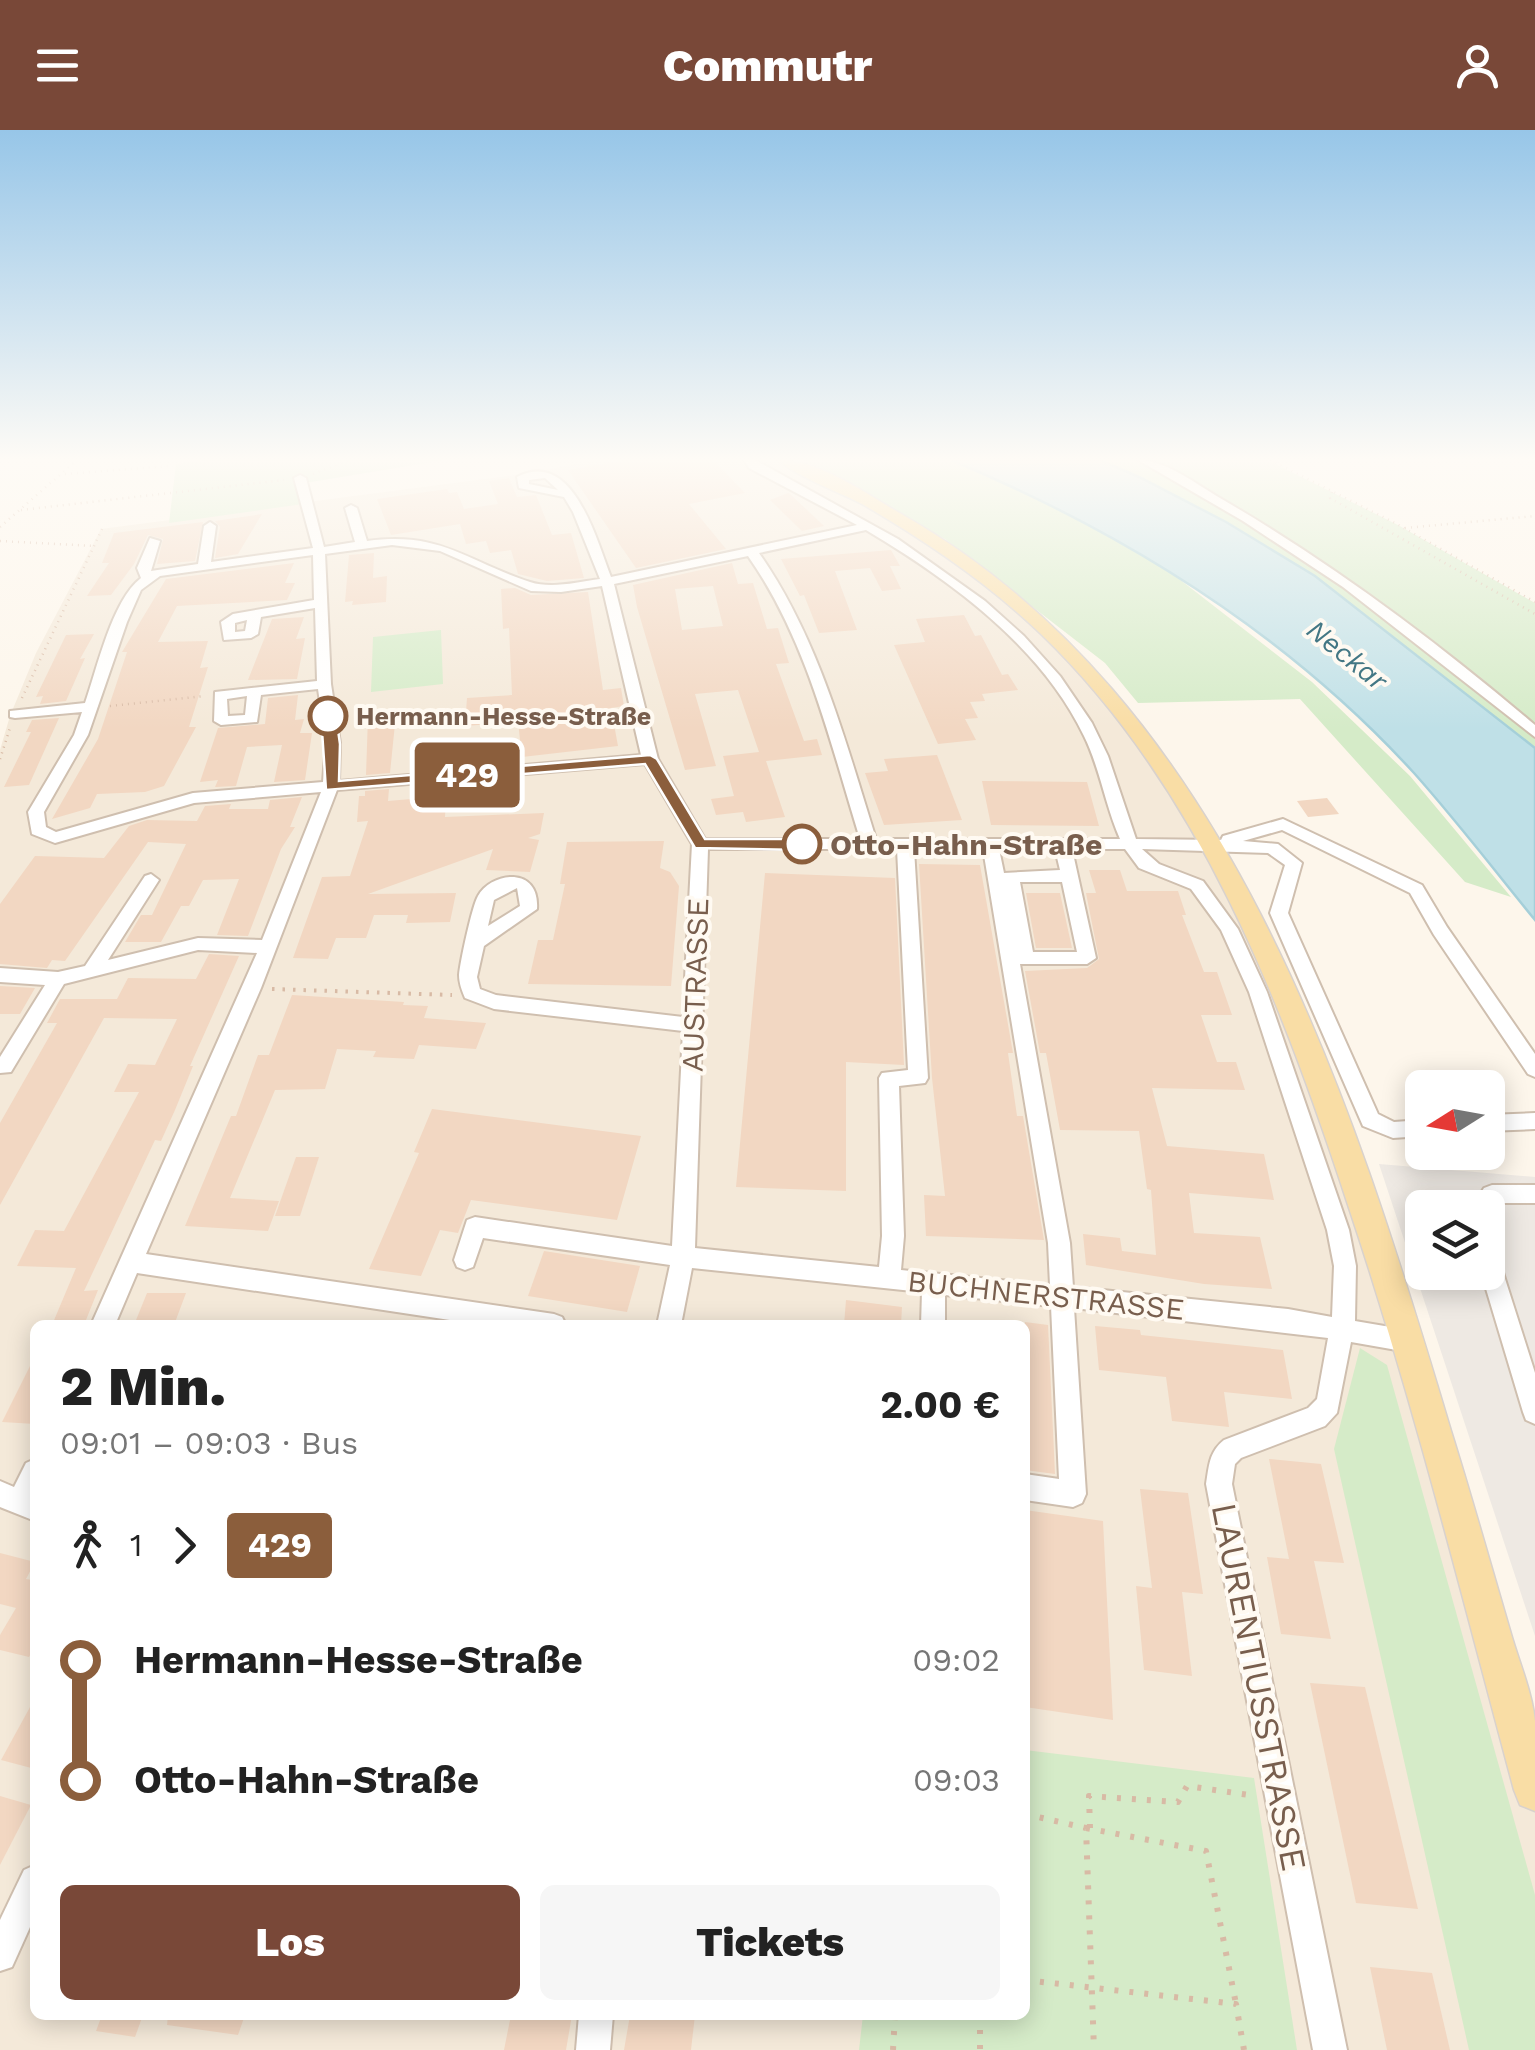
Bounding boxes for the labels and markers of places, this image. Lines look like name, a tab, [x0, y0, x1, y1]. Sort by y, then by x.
marker: Hermann-Hesse-Straße	[309, 697, 347, 735]
place label: Hermann-Hesse-Straße	[356, 702, 651, 731]
marker: Otto-Hahn-Straße	[783, 825, 821, 863]
place label: Otto-Hahn-Straße	[830, 827, 1102, 862]

